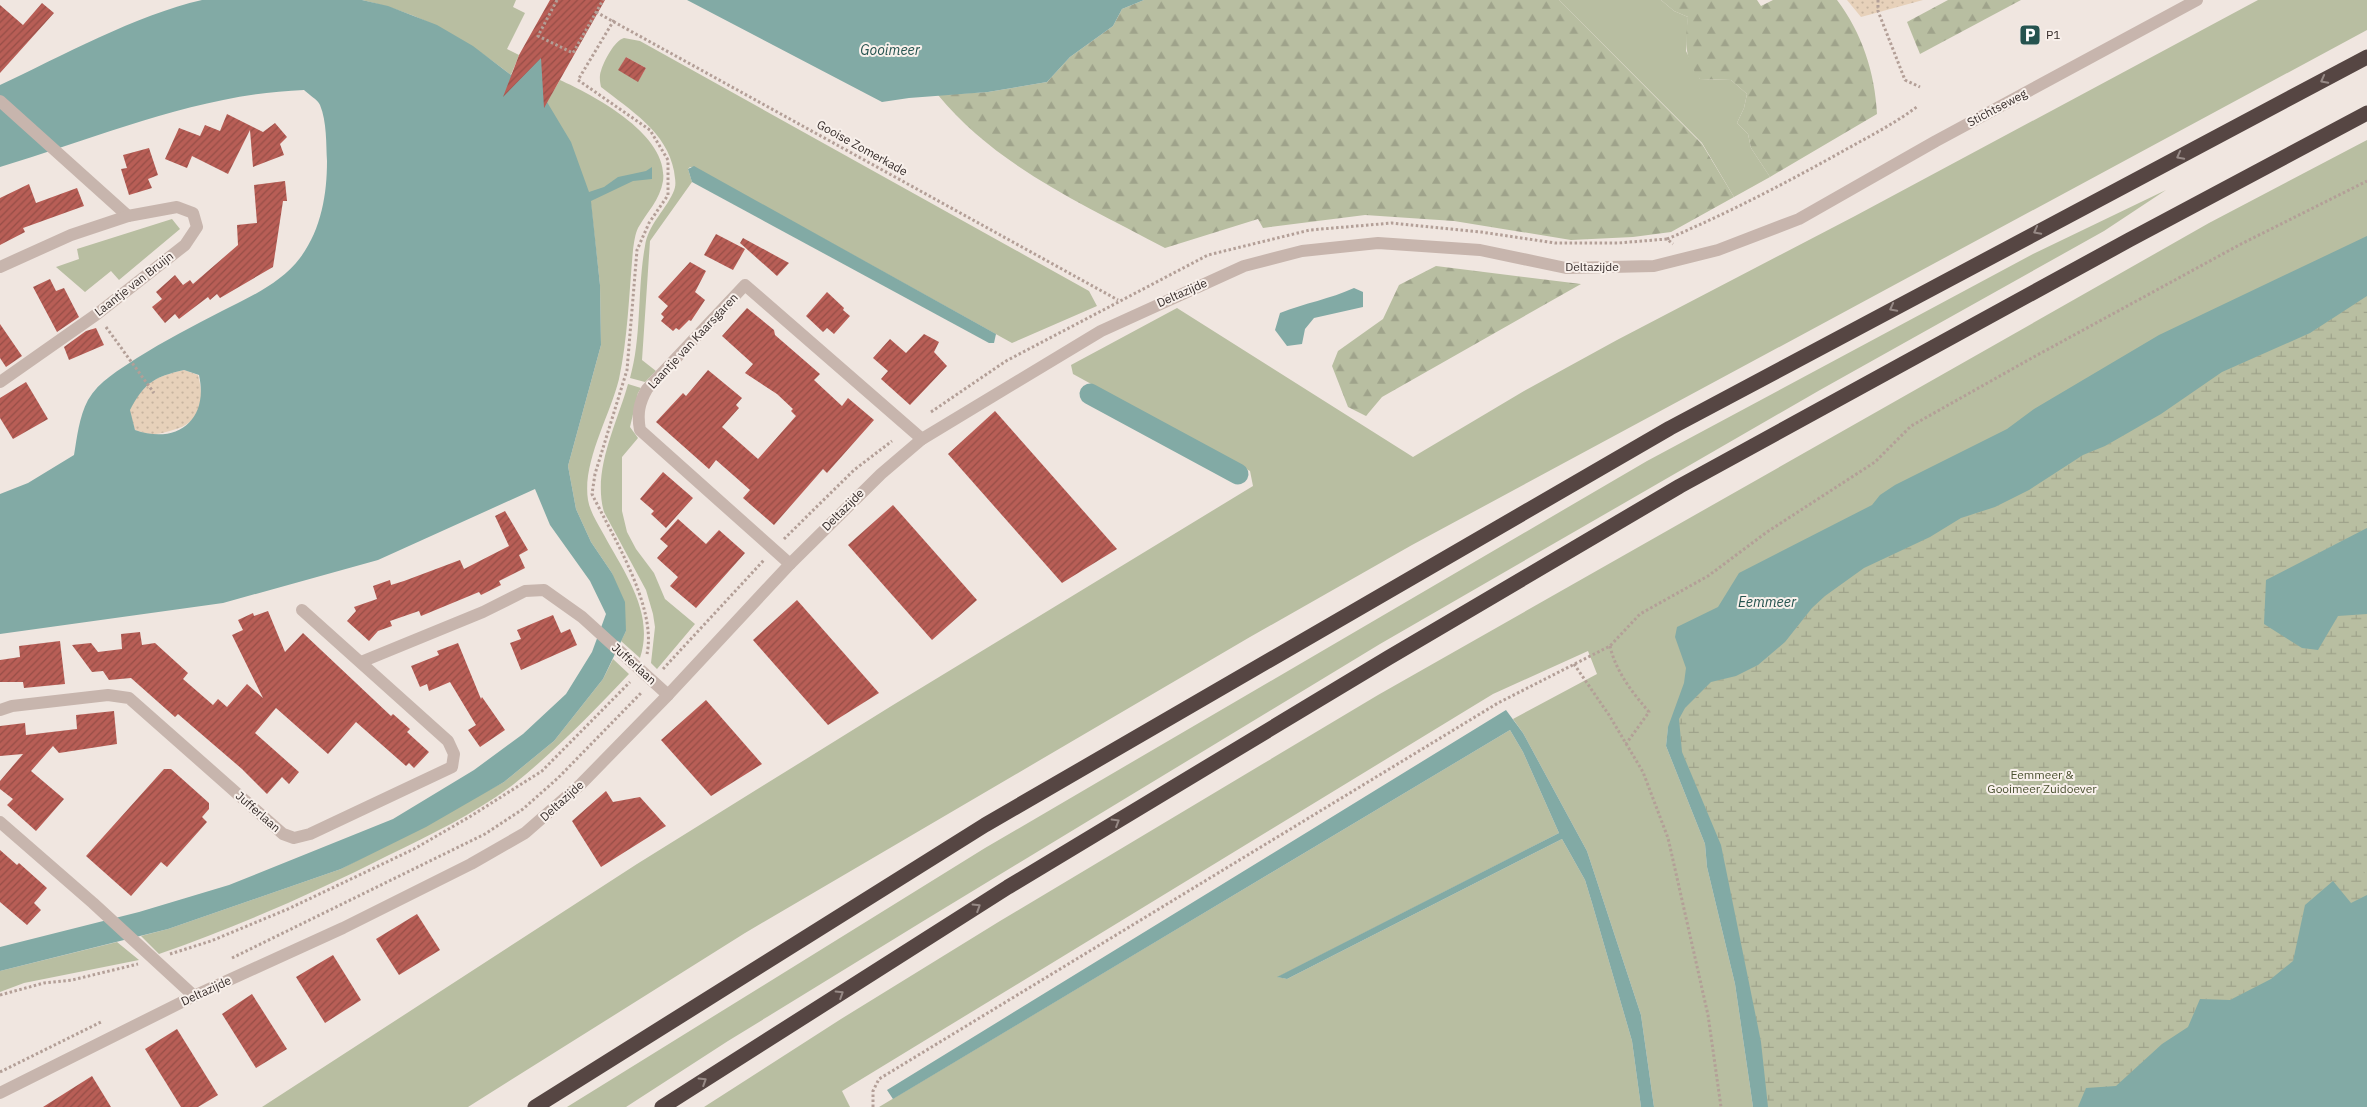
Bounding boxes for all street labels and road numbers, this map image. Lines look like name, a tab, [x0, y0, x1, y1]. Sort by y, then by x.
street label: Stichtseweg	[1964, 85, 2030, 130]
street label: Gooise Zomerkade	[814, 116, 911, 179]
street label: Laantje van Bruijn	[91, 248, 176, 319]
street label: Deltazijde	[1565, 259, 1619, 274]
street label: Deltazijde	[1154, 275, 1210, 310]
street label: Laantje van Kaarsgaren	[645, 290, 741, 391]
street label: Deltazijde	[818, 485, 867, 534]
street label: Jufferlaan	[609, 640, 660, 687]
street label: Deltazijde	[537, 777, 587, 824]
street label: Jufferlaan	[233, 788, 284, 835]
street label: Deltazijde	[178, 972, 234, 1009]

